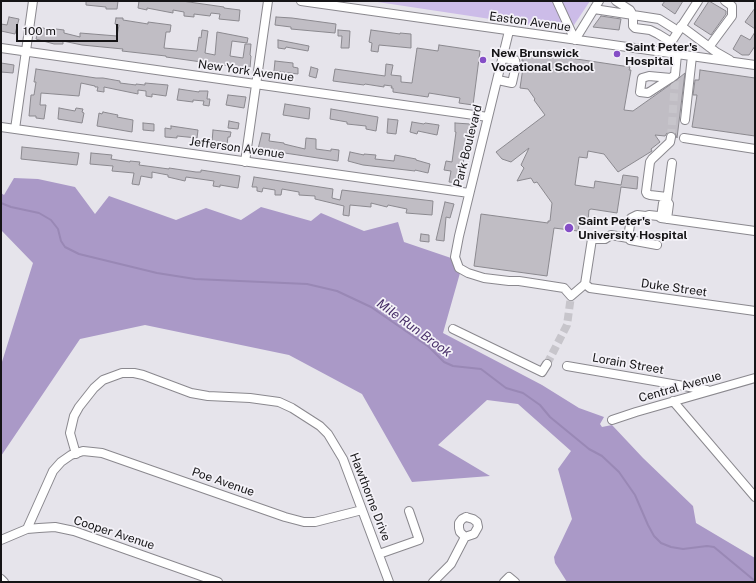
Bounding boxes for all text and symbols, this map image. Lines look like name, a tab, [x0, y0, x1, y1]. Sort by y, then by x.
street label: Easton Avenue	[488, 9, 572, 35]
scale bar	[18, 16, 120, 42]
text: 100 m	[23, 24, 56, 38]
place label: Saint Peter's Hospital	[625, 40, 698, 68]
place label: New Brunswick Vocational School	[491, 46, 594, 74]
marker: Saint Peter's Hospital	[612, 49, 622, 59]
marker: New Brunswick Vocational School	[478, 55, 488, 65]
street label: New York Avenue	[197, 57, 295, 85]
street label: Park Boulevard	[451, 103, 485, 189]
street label: Jefferson Avenue	[189, 134, 285, 162]
place label: Saint Peter's University Hospital	[578, 214, 687, 242]
marker: Saint Peter's University Hospital	[563, 222, 575, 234]
street label: Duke Street	[640, 276, 708, 300]
water label: Mile Run Brook	[374, 296, 454, 360]
street label: Lorain Street	[591, 351, 665, 377]
street label: Central Avenue	[637, 368, 723, 406]
street label: Hawthorne Drive	[347, 451, 393, 543]
street label: Poe Avenue	[190, 465, 256, 499]
street label: Cooper Avenue	[72, 513, 156, 553]

